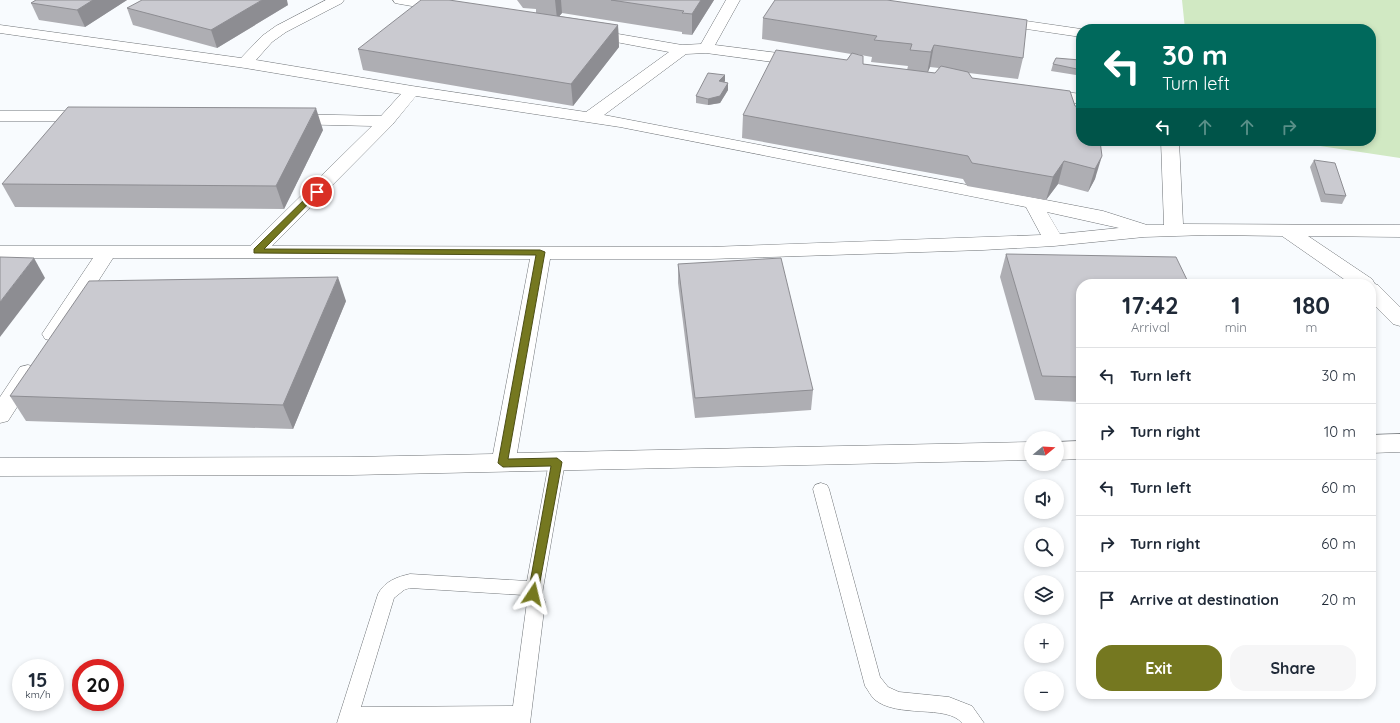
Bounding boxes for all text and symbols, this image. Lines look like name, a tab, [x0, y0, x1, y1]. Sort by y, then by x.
text: 30 m	[1162, 37, 1228, 72]
icon: left	[1096, 40, 1148, 92]
text: Turn left	[1162, 72, 1230, 95]
icon: left	[1152, 116, 1174, 138]
icon: ahead	[1194, 116, 1216, 138]
icon: ahead	[1236, 116, 1258, 138]
icon: right	[1278, 116, 1300, 138]
pin	[300, 175, 334, 209]
icon: arrive	[306, 181, 328, 203]
text: 17:42	[1122, 290, 1179, 320]
text: 1	[1231, 290, 1240, 320]
text: 180	[1293, 290, 1330, 320]
text: Arrival	[1131, 319, 1170, 335]
text: min	[1225, 319, 1247, 335]
text: m	[1306, 319, 1317, 335]
icon: left	[1096, 365, 1118, 387]
text: Turn left	[1130, 366, 1192, 385]
text: 30 m	[1321, 366, 1356, 385]
icon: right	[1096, 421, 1118, 443]
text: Turn right	[1130, 422, 1201, 441]
text: 10 m	[1324, 422, 1356, 441]
north arrow	[1024, 431, 1064, 471]
map controls	[1024, 431, 1064, 711]
icon: left	[1096, 477, 1118, 499]
text: Turn left	[1130, 478, 1192, 497]
text: 60 m	[1321, 478, 1356, 497]
button: sound	[1024, 479, 1064, 519]
button: search	[1024, 527, 1064, 567]
icon: right	[1096, 533, 1118, 555]
text: Turn right	[1130, 534, 1201, 553]
text: 60 m	[1321, 534, 1356, 553]
position arrow	[512, 573, 554, 615]
button: layers	[1024, 575, 1064, 615]
icon: arrive	[1096, 589, 1118, 611]
text: Arrive at destination	[1130, 590, 1279, 609]
text: 20 m	[1321, 590, 1356, 609]
button: +	[1024, 623, 1064, 663]
button: Exit	[1096, 645, 1222, 691]
button: Share	[1230, 645, 1356, 691]
speed limit sign: 20	[72, 659, 124, 711]
text: 15	[28, 667, 48, 692]
button: −	[1024, 671, 1064, 711]
text: km/h	[25, 688, 51, 701]

